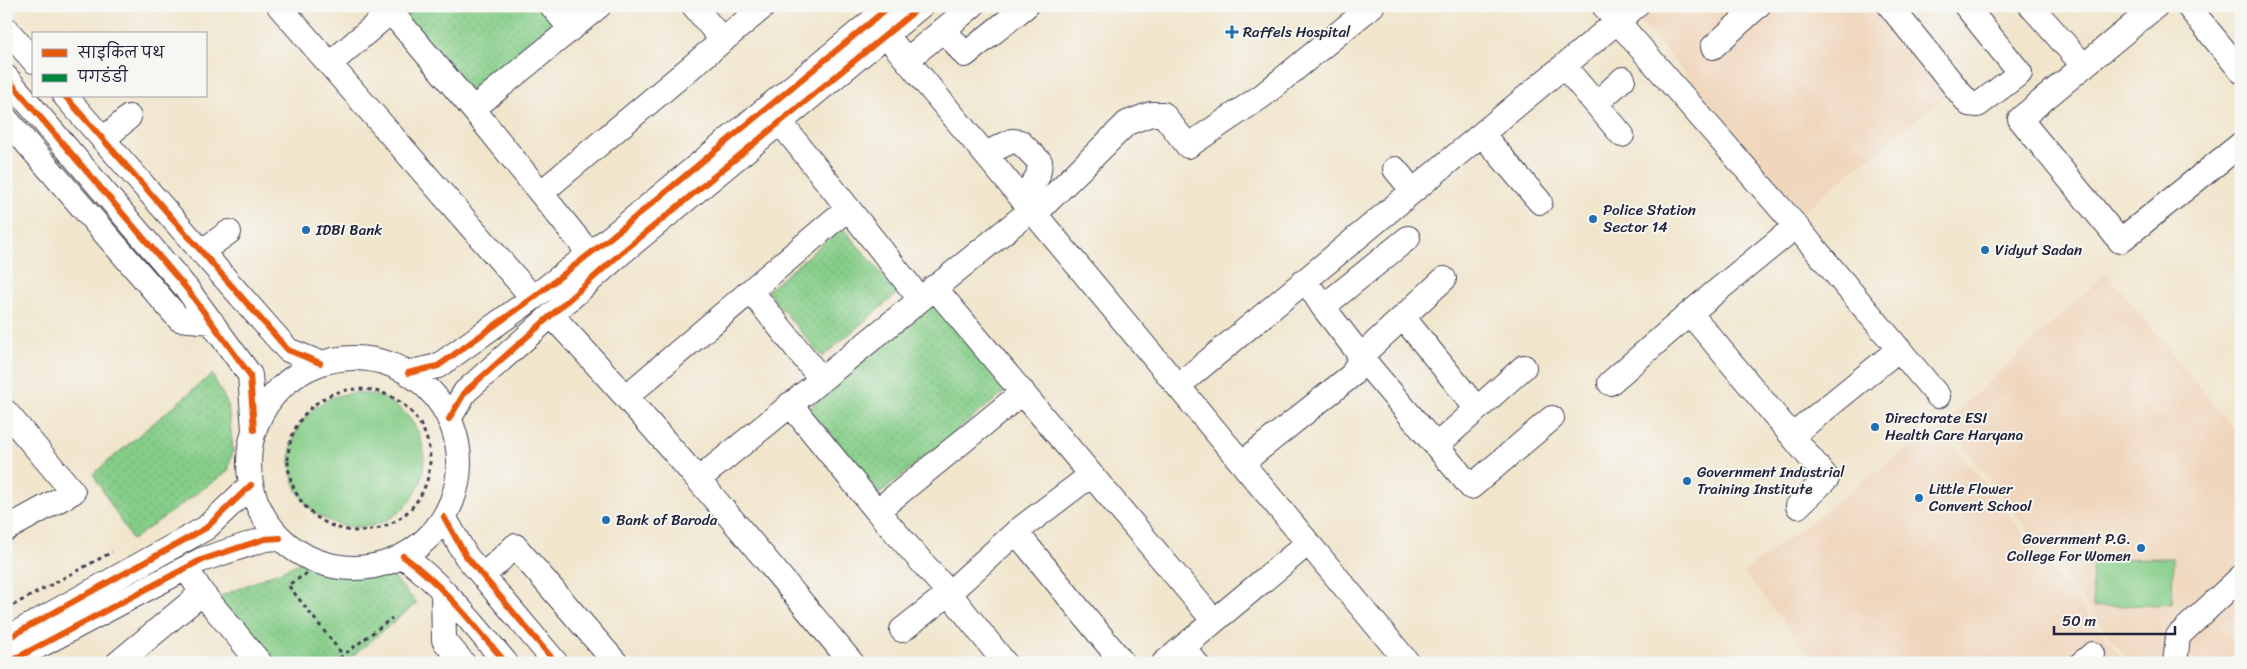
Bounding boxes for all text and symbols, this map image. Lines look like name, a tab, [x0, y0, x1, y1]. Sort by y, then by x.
place label: Raffels Hospital	[1243, 19, 1351, 45]
marker: Raffels Hospital	[1225, 25, 1239, 39]
legend	[32, 32, 208, 98]
text: साइकिल पथ	[77, 40, 165, 66]
text: पगडंडी	[77, 64, 128, 90]
place label: Police Station Sector 14	[1603, 197, 1696, 240]
marker: Police Station Sector 14	[1587, 213, 1599, 225]
place label: IDBI Bank	[315, 217, 382, 243]
marker: IDBI Bank	[300, 224, 312, 236]
place label: Vidyut Sadan	[1995, 237, 2082, 263]
marker: Vidyut Sadan	[1979, 244, 1991, 256]
place label: Directorate ESI Health Care Haryana	[1885, 405, 2024, 448]
marker: Directorate ESI Health Care Haryana	[1869, 421, 1881, 433]
place label: Government Industrial Training Institute	[1697, 459, 1845, 502]
marker: Government Industrial Training Institute	[1681, 475, 1693, 487]
place label: Little Flower Convent School	[1929, 476, 2032, 519]
marker: Little Flower Convent School	[1913, 492, 1925, 504]
place label: Bank of Baroda	[616, 507, 718, 533]
marker: Bank of Baroda	[600, 514, 612, 526]
place label: Government P.G. College For Women	[2007, 526, 2131, 569]
marker: Government P.G. College For Women	[2135, 542, 2147, 554]
scale bar	[2054, 604, 2176, 636]
text: 50 m	[2062, 608, 2097, 634]

